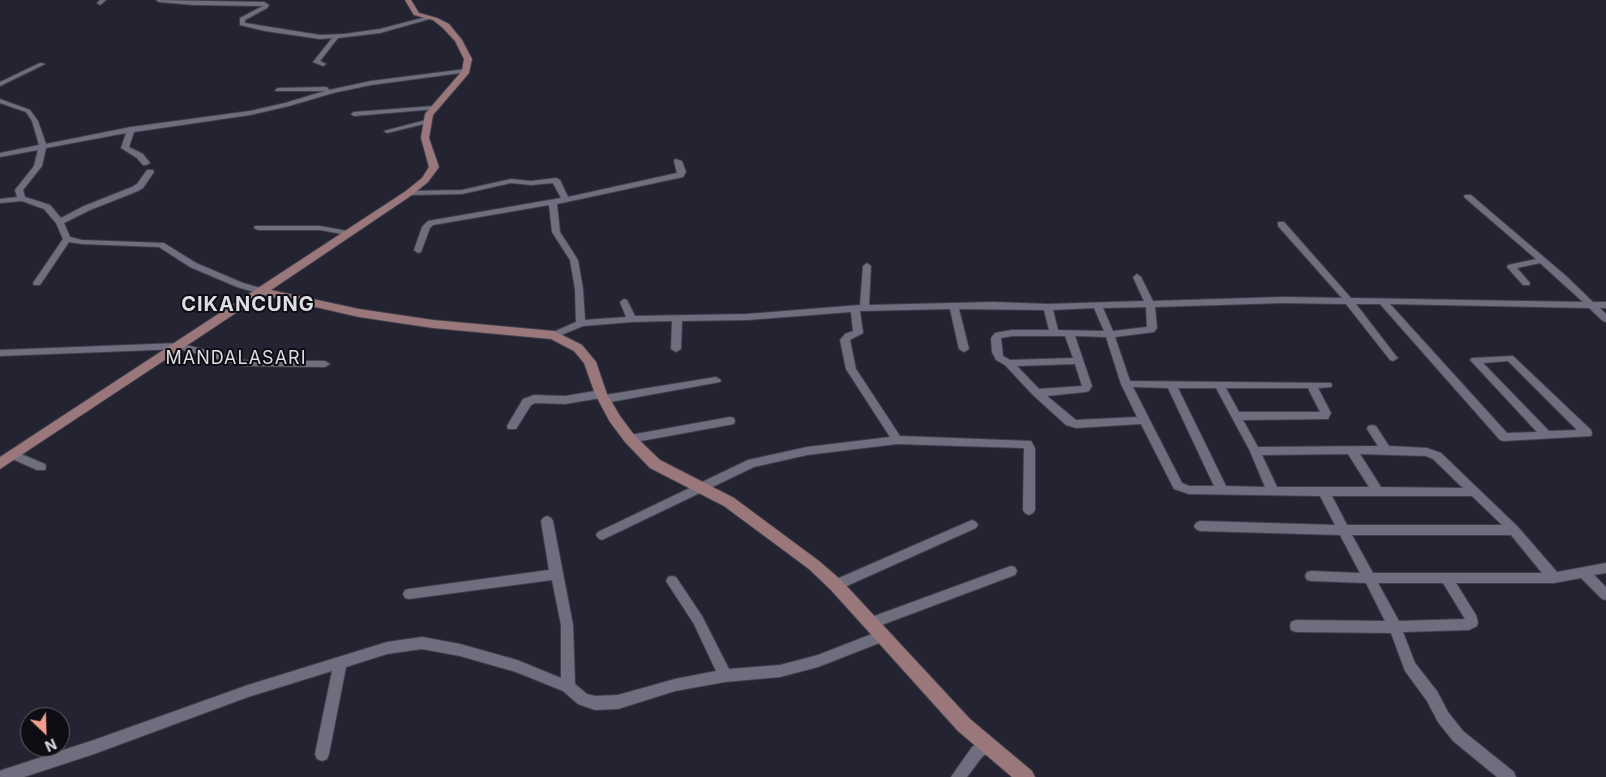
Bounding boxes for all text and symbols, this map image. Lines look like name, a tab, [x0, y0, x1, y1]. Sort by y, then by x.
district label: CIKANCUNG	[180, 293, 316, 317]
district label: MANDALASARI	[164, 348, 308, 370]
north arrow	[20, 707, 70, 757]
text: N	[43, 735, 59, 755]

